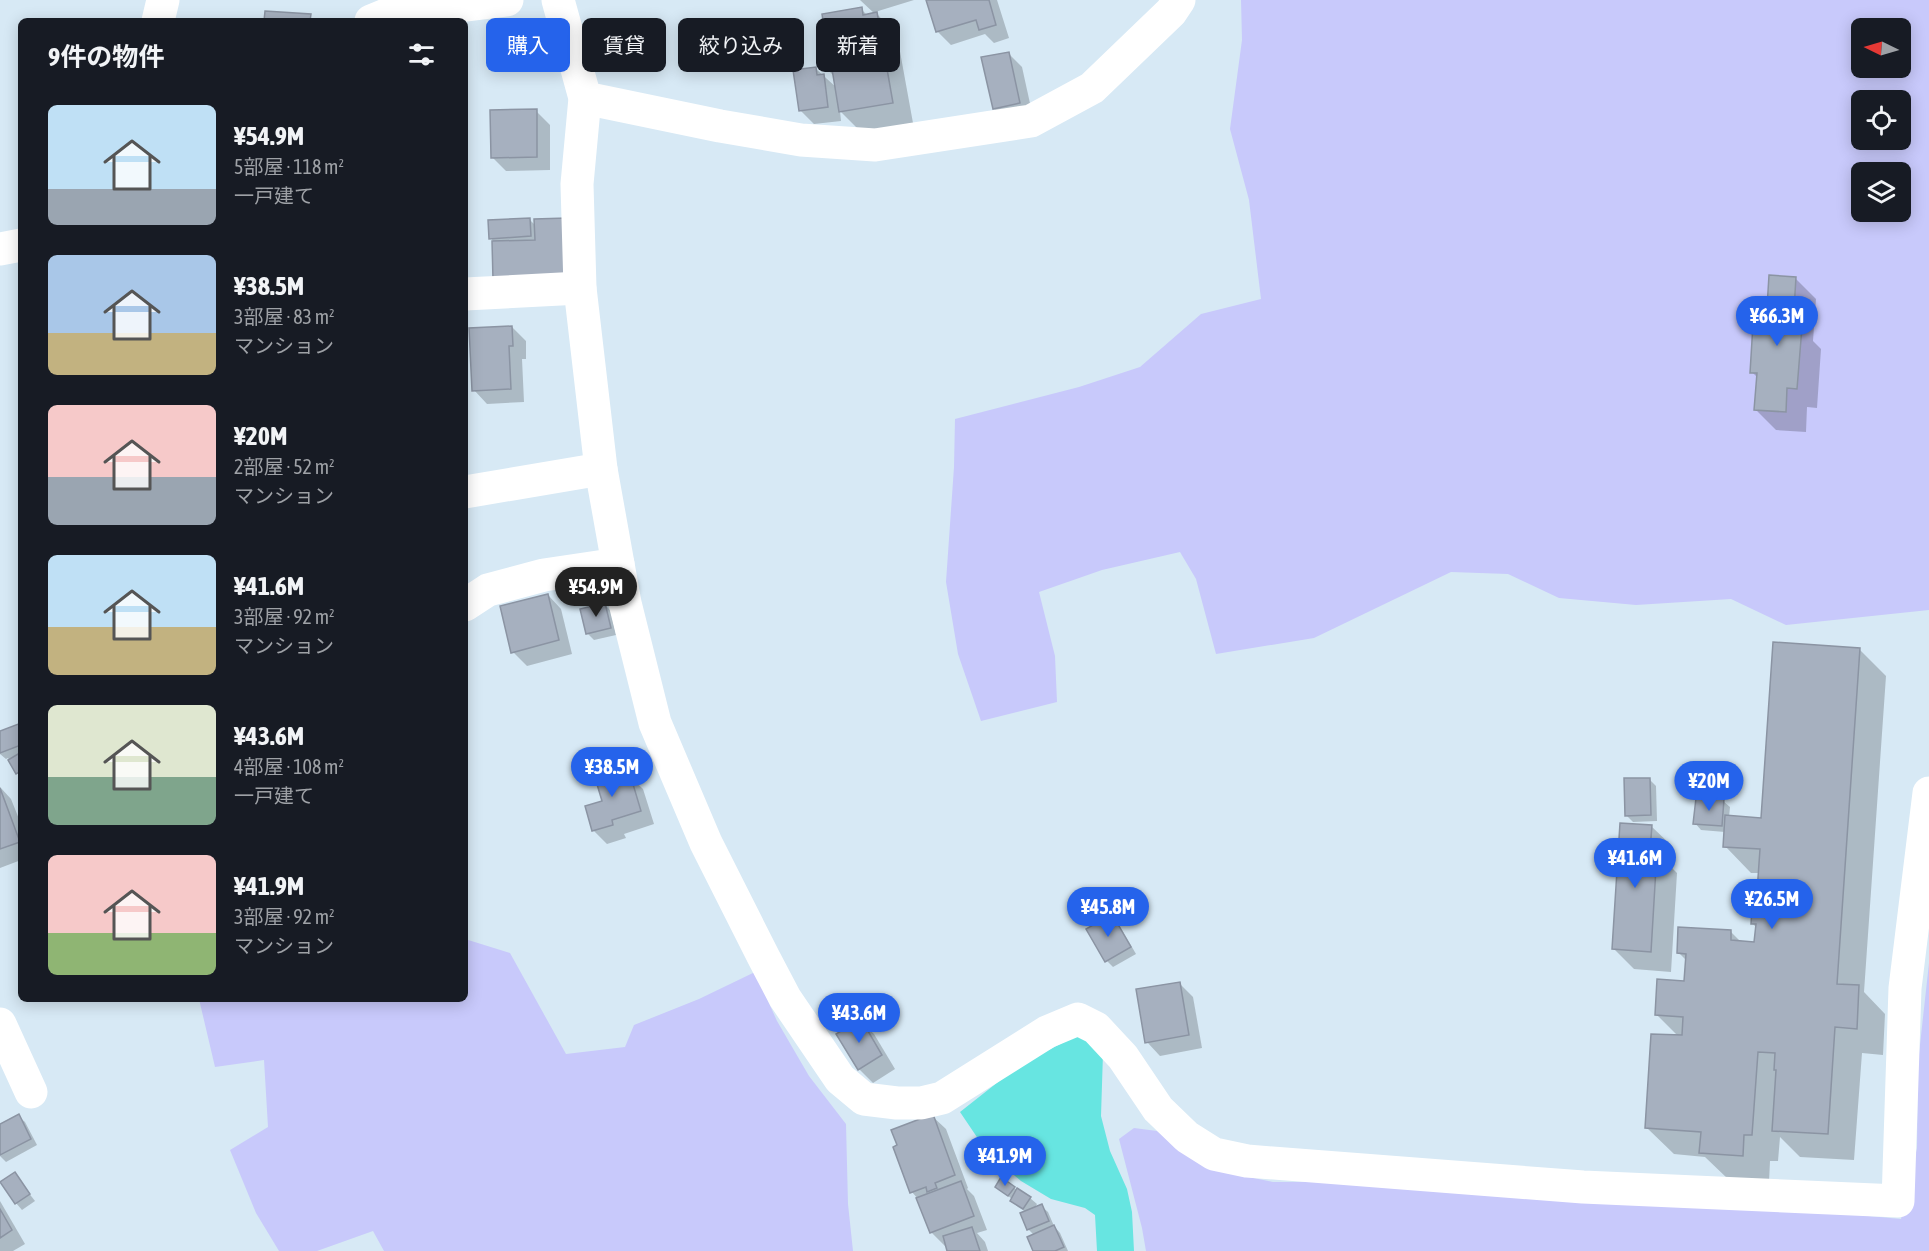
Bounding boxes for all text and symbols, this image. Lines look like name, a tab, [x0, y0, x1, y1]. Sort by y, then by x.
chip: 購入	[486, 18, 570, 72]
chip: 賃貸	[582, 18, 666, 72]
chip: 絞り込み	[678, 18, 804, 72]
chip: 新着	[816, 18, 900, 72]
north arrow	[1851, 18, 1911, 78]
map controls	[1851, 18, 1911, 222]
icon: filters	[405, 38, 438, 71]
text: 9件の物件	[48, 42, 164, 72]
button: locate	[1851, 90, 1911, 150]
text: ¥54.9M	[234, 121, 304, 151]
icon: home	[96, 129, 168, 201]
text: 5部屋 · 118 m²	[234, 155, 344, 178]
button: layers	[1851, 162, 1911, 222]
text: 一戸建て	[234, 184, 314, 207]
text: ¥38.5M	[234, 271, 304, 301]
icon: home	[96, 279, 168, 351]
pin: ¥66.3M	[1728, 296, 1826, 347]
text: ¥66.3M	[1750, 304, 1804, 327]
text: 3部屋 · 83 m²	[234, 305, 335, 328]
text: マンション	[234, 334, 334, 357]
text: ¥20M	[234, 421, 287, 451]
icon: home	[96, 429, 168, 501]
text: 2部屋 · 52 m²	[234, 455, 335, 478]
text: マンション	[234, 484, 334, 507]
pin: ¥54.9M	[547, 567, 645, 618]
text: ¥41.6M	[234, 571, 304, 601]
text: ¥54.9M	[569, 575, 623, 598]
icon: home	[96, 579, 168, 651]
text: 3部屋 · 92 m²	[234, 605, 335, 628]
text: マンション	[234, 634, 334, 657]
text: ¥43.6M	[234, 721, 304, 751]
icon: home	[96, 729, 168, 801]
pin: ¥38.5M	[563, 747, 661, 798]
text: 4部屋 · 108 m²	[234, 755, 344, 778]
text: ¥38.5M	[585, 755, 639, 778]
pin: ¥20M	[1673, 761, 1745, 812]
text: ¥20M	[1688, 769, 1730, 792]
text: 一戸建て	[234, 784, 314, 807]
pin: ¥41.6M	[1586, 838, 1684, 889]
text: ¥41.6M	[1608, 846, 1662, 869]
text: ¥41.9M	[234, 871, 304, 901]
icon: home	[96, 879, 168, 951]
pin: ¥26.5M	[1723, 879, 1821, 930]
pin: ¥45.8M	[1059, 887, 1157, 938]
text: ¥26.5M	[1745, 887, 1799, 910]
text: ¥45.8M	[1081, 895, 1135, 918]
text: 3部屋 · 92 m²	[234, 905, 335, 928]
text: マンション	[234, 934, 334, 957]
pin: ¥43.6M	[810, 993, 908, 1044]
text: ¥43.6M	[832, 1001, 886, 1024]
pin: ¥41.9M	[956, 1136, 1054, 1187]
text: ¥41.9M	[978, 1144, 1032, 1167]

